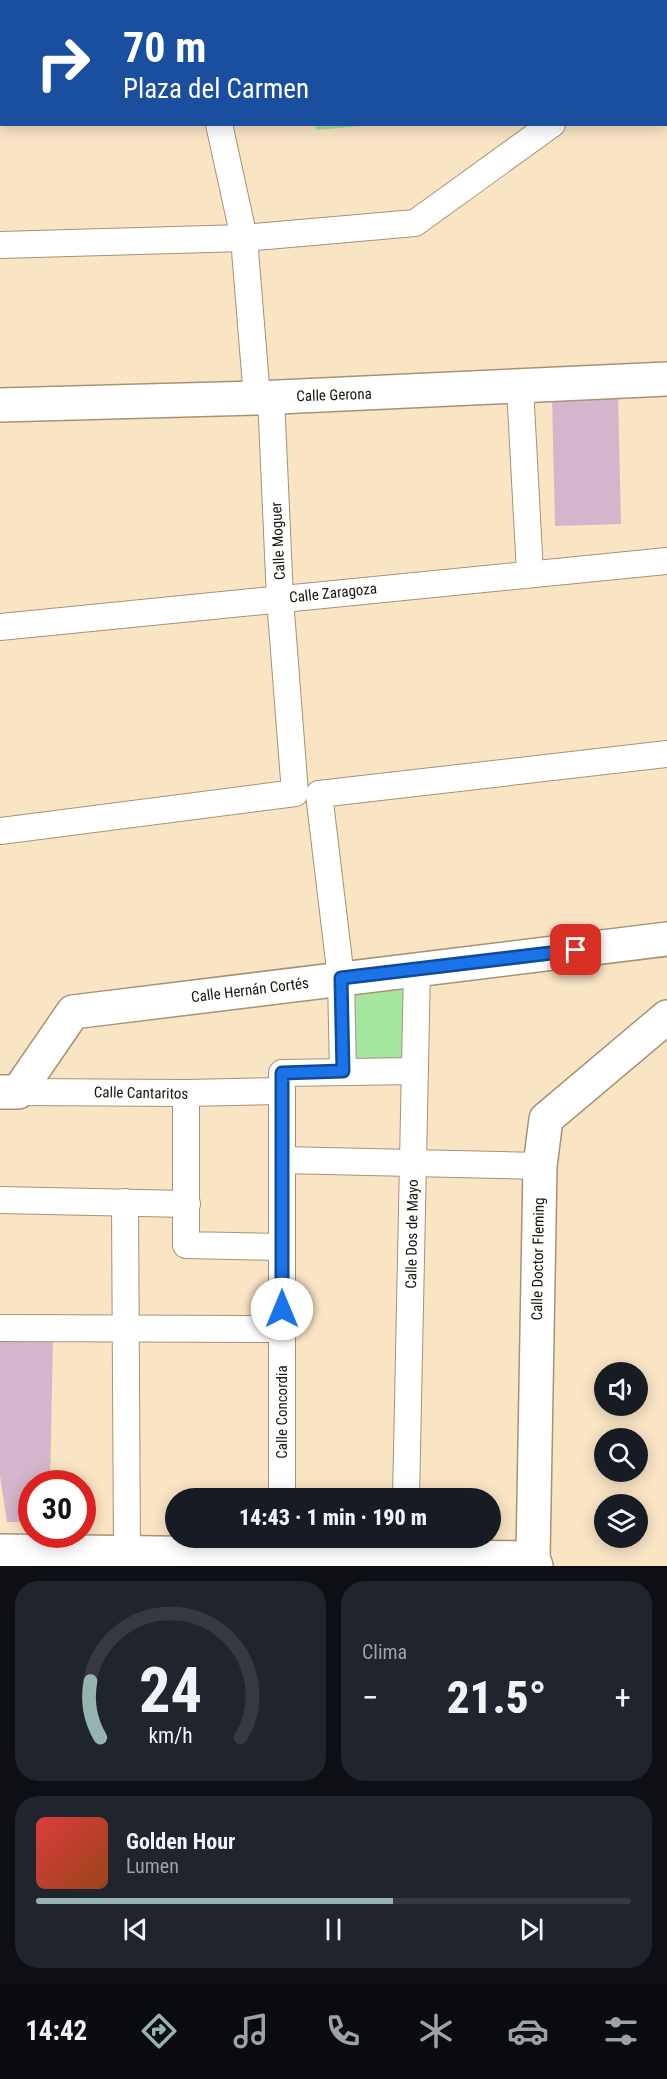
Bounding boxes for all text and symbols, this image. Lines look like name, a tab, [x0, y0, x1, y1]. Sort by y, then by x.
text: 70 m	[123, 23, 206, 72]
icon: right	[24, 24, 102, 102]
text: Plaza del Carmen	[123, 73, 309, 105]
street label: Calle Gerona	[296, 385, 372, 405]
street label: Calle Moguer	[267, 501, 289, 581]
street label: Calle Zaragoza	[288, 579, 378, 607]
pin	[550, 924, 601, 975]
icon: arrive	[559, 933, 592, 966]
street label: Calle Hernán Cortés	[190, 974, 310, 1006]
street label: Calle Cantaritos	[94, 1083, 188, 1103]
street label: Calle Dos de Mayo	[402, 1179, 422, 1289]
street label: Calle Doctor Fleming	[528, 1197, 548, 1321]
position arrow	[250, 1277, 314, 1341]
map controls	[594, 1362, 648, 1548]
button: sound	[594, 1362, 648, 1416]
street label: Calle Concordia	[273, 1365, 291, 1459]
button: search	[594, 1428, 648, 1482]
speed limit sign: 30	[18, 1470, 96, 1548]
button: layers	[594, 1494, 648, 1548]
text: 14:43 · 1 min · 190 m	[239, 1505, 427, 1530]
text: Clima	[362, 1640, 407, 1664]
text: 24	[139, 1654, 202, 1727]
text: 21.5°	[447, 1671, 546, 1724]
text: −	[362, 1678, 379, 1717]
text: +	[615, 1678, 631, 1717]
text: km/h	[148, 1723, 193, 1748]
text: Golden Hour	[126, 1829, 235, 1854]
text: Lumen	[126, 1854, 179, 1878]
icon: previous	[119, 1913, 152, 1946]
icon: pause	[317, 1913, 350, 1946]
icon: next	[515, 1913, 548, 1946]
icon: directions	[138, 2010, 180, 2052]
icon: music	[230, 2010, 272, 2052]
icon: phone	[322, 2010, 364, 2052]
icon: climate	[415, 2010, 457, 2052]
icon: car	[507, 2010, 549, 2052]
icon: filters	[600, 2010, 642, 2052]
text: 14:42	[25, 2015, 87, 2047]

